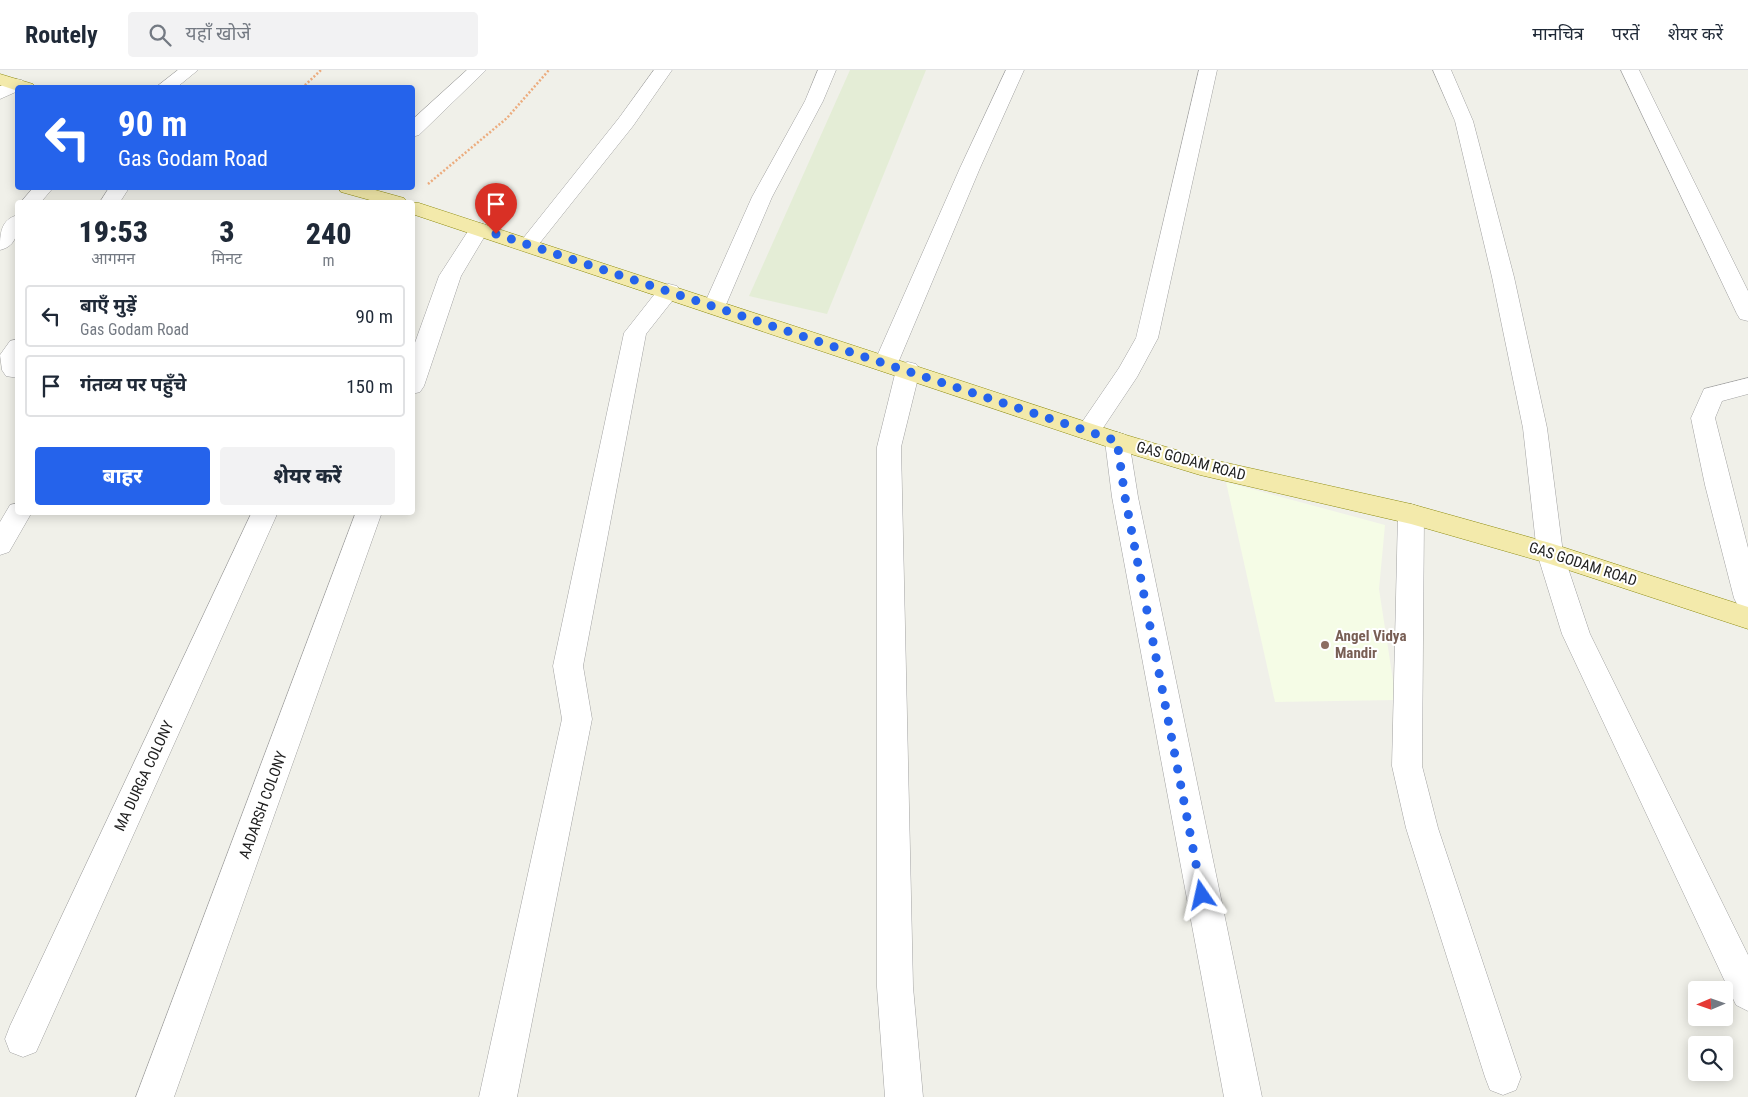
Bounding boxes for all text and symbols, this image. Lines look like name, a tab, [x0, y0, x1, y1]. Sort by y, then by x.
search box	[128, 12, 478, 57]
text: Routely	[25, 21, 98, 49]
icon: search	[146, 21, 174, 49]
text: यहाँ खोजें	[186, 22, 251, 45]
text: मानचित्र	[1532, 23, 1584, 44]
text: परतें	[1612, 23, 1640, 44]
text: शेयर करें	[1668, 23, 1723, 44]
text: 90 m	[118, 104, 187, 145]
icon: left	[35, 105, 100, 170]
text: Gas Godam Road	[118, 146, 268, 171]
pin	[475, 183, 517, 234]
icon: arrive	[482, 190, 510, 218]
text: 19:53	[79, 214, 148, 249]
text: 3	[219, 214, 234, 249]
text: 240	[306, 216, 351, 251]
text: आगमन	[91, 249, 135, 268]
text: मिनट	[212, 249, 242, 268]
text: m	[323, 251, 335, 270]
text: बाएँ मुड़ें	[80, 294, 136, 317]
icon: left	[37, 302, 65, 330]
text: 90 m	[356, 305, 393, 328]
text: Gas Godam Road	[80, 320, 189, 339]
icon: arrive	[37, 372, 65, 400]
text: गंतव्य पर पहुँचे	[80, 373, 186, 396]
text: 150 m	[346, 375, 393, 398]
street label: GAS GODAM ROAD	[1134, 438, 1248, 484]
button: बाहर	[35, 447, 210, 505]
button: शेयर करें	[220, 447, 395, 505]
street label: GAS GODAM ROAD	[1527, 538, 1639, 590]
place label: Angel Vidya Mandir	[1335, 627, 1406, 662]
marker: Angel Vidya Mandir	[1319, 639, 1331, 651]
street label: MA DURGA COLONY	[111, 718, 177, 834]
street label: AADARSH COLONY	[235, 749, 291, 861]
position arrow	[1175, 868, 1227, 920]
north arrow	[1688, 981, 1732, 1026]
map controls	[1688, 981, 1733, 1081]
button: search	[1688, 1036, 1733, 1081]

